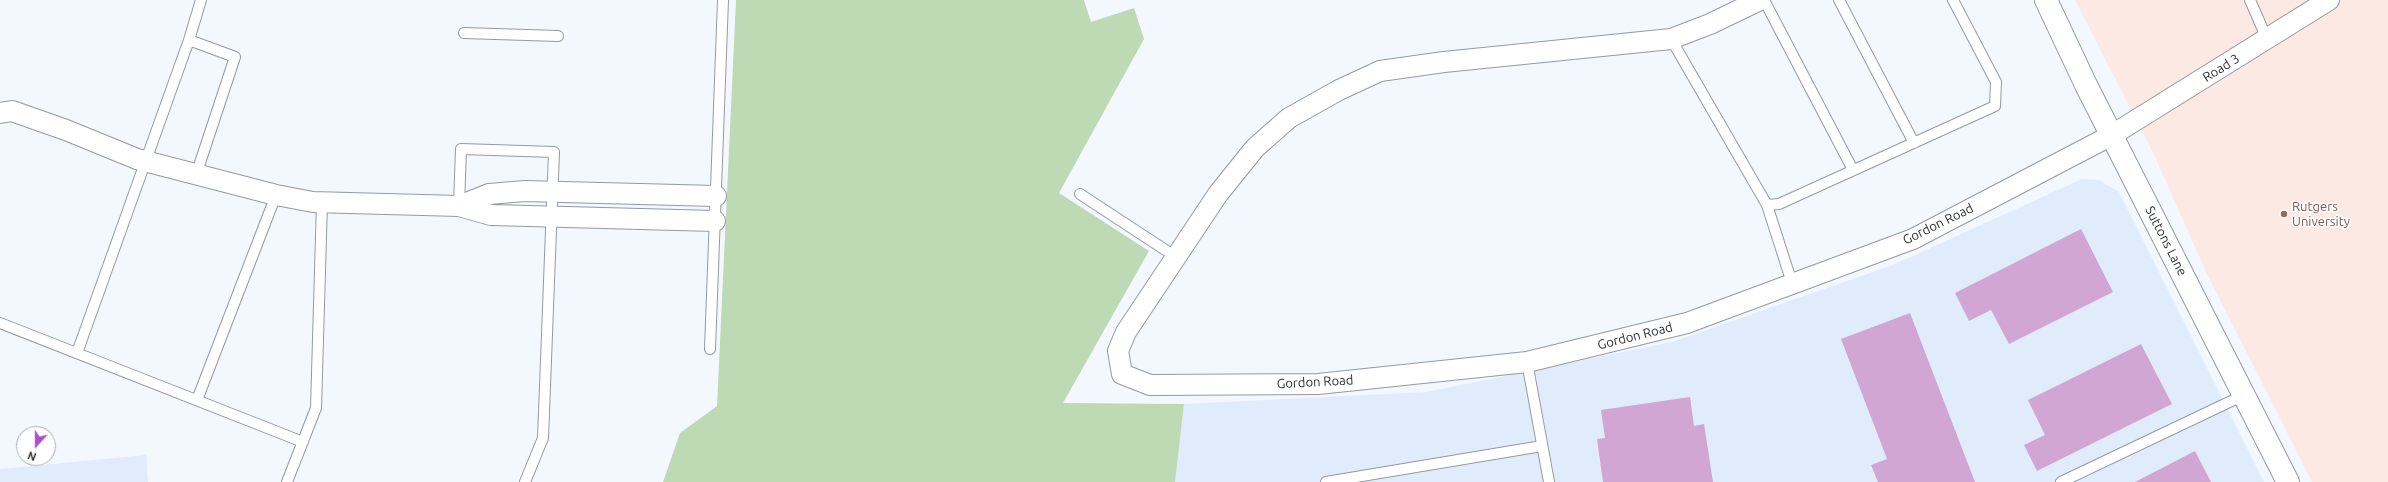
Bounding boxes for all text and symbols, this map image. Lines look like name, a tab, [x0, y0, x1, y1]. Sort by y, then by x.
street label: Road 3	[2200, 51, 2242, 85]
place label: Rutgers University	[2292, 199, 2350, 230]
street label: Gordon Road	[1900, 200, 1976, 248]
street label: Suttons Lane	[2142, 204, 2190, 278]
marker: Rutgers University	[2279, 209, 2289, 219]
street label: Gordon Road	[1596, 319, 1674, 353]
street label: Gordon Road	[1276, 372, 1354, 392]
north arrow	[16, 426, 56, 466]
text: N	[26, 449, 38, 463]

